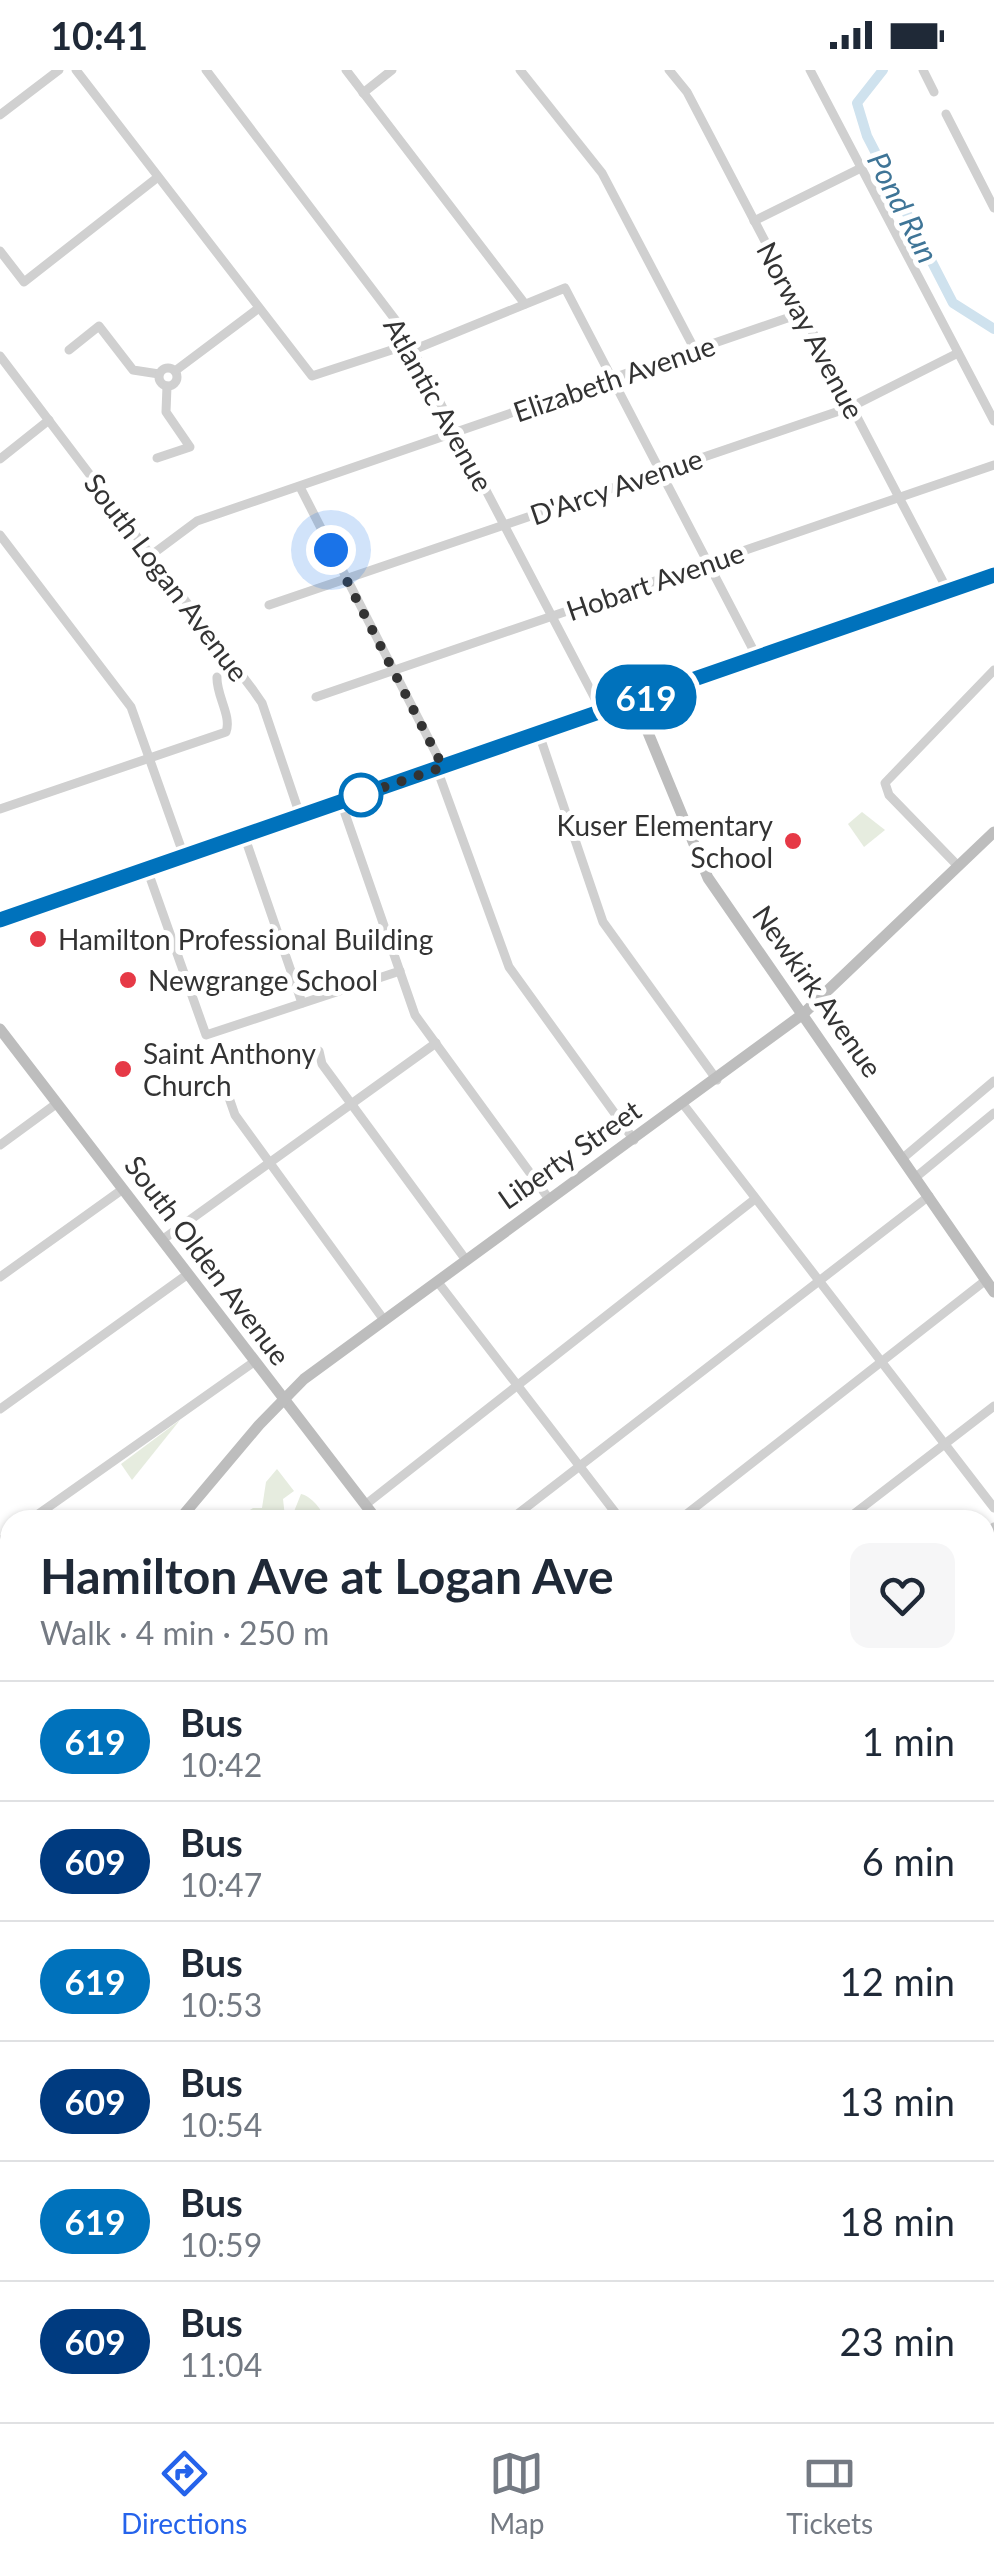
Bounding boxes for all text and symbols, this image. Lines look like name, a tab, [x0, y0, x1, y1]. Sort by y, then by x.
text: 10:41	[50, 12, 148, 58]
water label: Pond Run	[861, 146, 947, 268]
street label: Norway Avenue	[750, 236, 872, 424]
street label: Atlantic Avenue	[377, 311, 501, 497]
street label: Elizabeth Avenue	[509, 328, 719, 428]
street label: D'Arcy Avenue	[525, 441, 707, 531]
street label: South Logan Avenue	[78, 466, 256, 688]
your location	[306, 525, 356, 575]
street label: Hobart Avenue	[562, 535, 748, 627]
line badge: 619	[588, 664, 704, 730]
text: 619	[616, 676, 676, 718]
unlabelled marker	[340, 774, 382, 816]
place label: Kuser Elementary School	[557, 808, 774, 874]
marker: Kuser Elementary School	[782, 830, 804, 852]
street label: Newkirk Avenue	[746, 899, 890, 1083]
place label: Hamilton Professional Building	[58, 922, 433, 956]
marker: Hamilton Professional Building	[27, 928, 49, 950]
place label: Newgrange School	[148, 963, 378, 997]
marker: Newgrange School	[117, 969, 139, 991]
place label: Saint Anthony Church	[143, 1036, 316, 1102]
marker: Saint Anthony Church	[112, 1058, 134, 1080]
street label: Liberty Street	[491, 1092, 647, 1216]
street label: South Olden Avenue	[118, 1149, 298, 1371]
button: heart	[850, 1543, 955, 1648]
text: Hamilton Ave at Logan Ave	[40, 1547, 614, 1604]
text: Walk · 4 min · 250 m	[40, 1613, 329, 1652]
text: Bus	[180, 1699, 243, 1745]
text: 1 min	[862, 1718, 955, 1764]
text: 619	[65, 1720, 125, 1762]
text: 10:42	[180, 1745, 262, 1784]
text: Bus	[180, 1819, 243, 1865]
text: 6 min	[862, 1838, 955, 1884]
text: 609	[65, 1840, 125, 1882]
text: 10:47	[180, 1865, 262, 1904]
text: Bus	[180, 1939, 243, 1985]
text: 12 min	[840, 1958, 955, 2004]
text: 619	[65, 1960, 125, 2002]
text: 10:53	[180, 1985, 262, 2024]
text: Bus	[180, 2059, 243, 2105]
text: 13 min	[840, 2078, 955, 2124]
text: 609	[65, 2080, 125, 2122]
text: 10:54	[180, 2105, 262, 2144]
text: Bus	[180, 2179, 243, 2225]
text: 18 min	[840, 2198, 955, 2244]
text: 619	[65, 2200, 125, 2242]
text: 10:59	[180, 2225, 262, 2264]
text: Bus	[180, 2299, 243, 2345]
text: 23 min	[840, 2318, 955, 2364]
text: 609	[65, 2320, 125, 2362]
text: 11:04	[180, 2345, 262, 2384]
tab: Directions	[121, 2446, 247, 2540]
tab: Map	[489, 2446, 544, 2540]
tab: Tickets	[786, 2446, 873, 2540]

